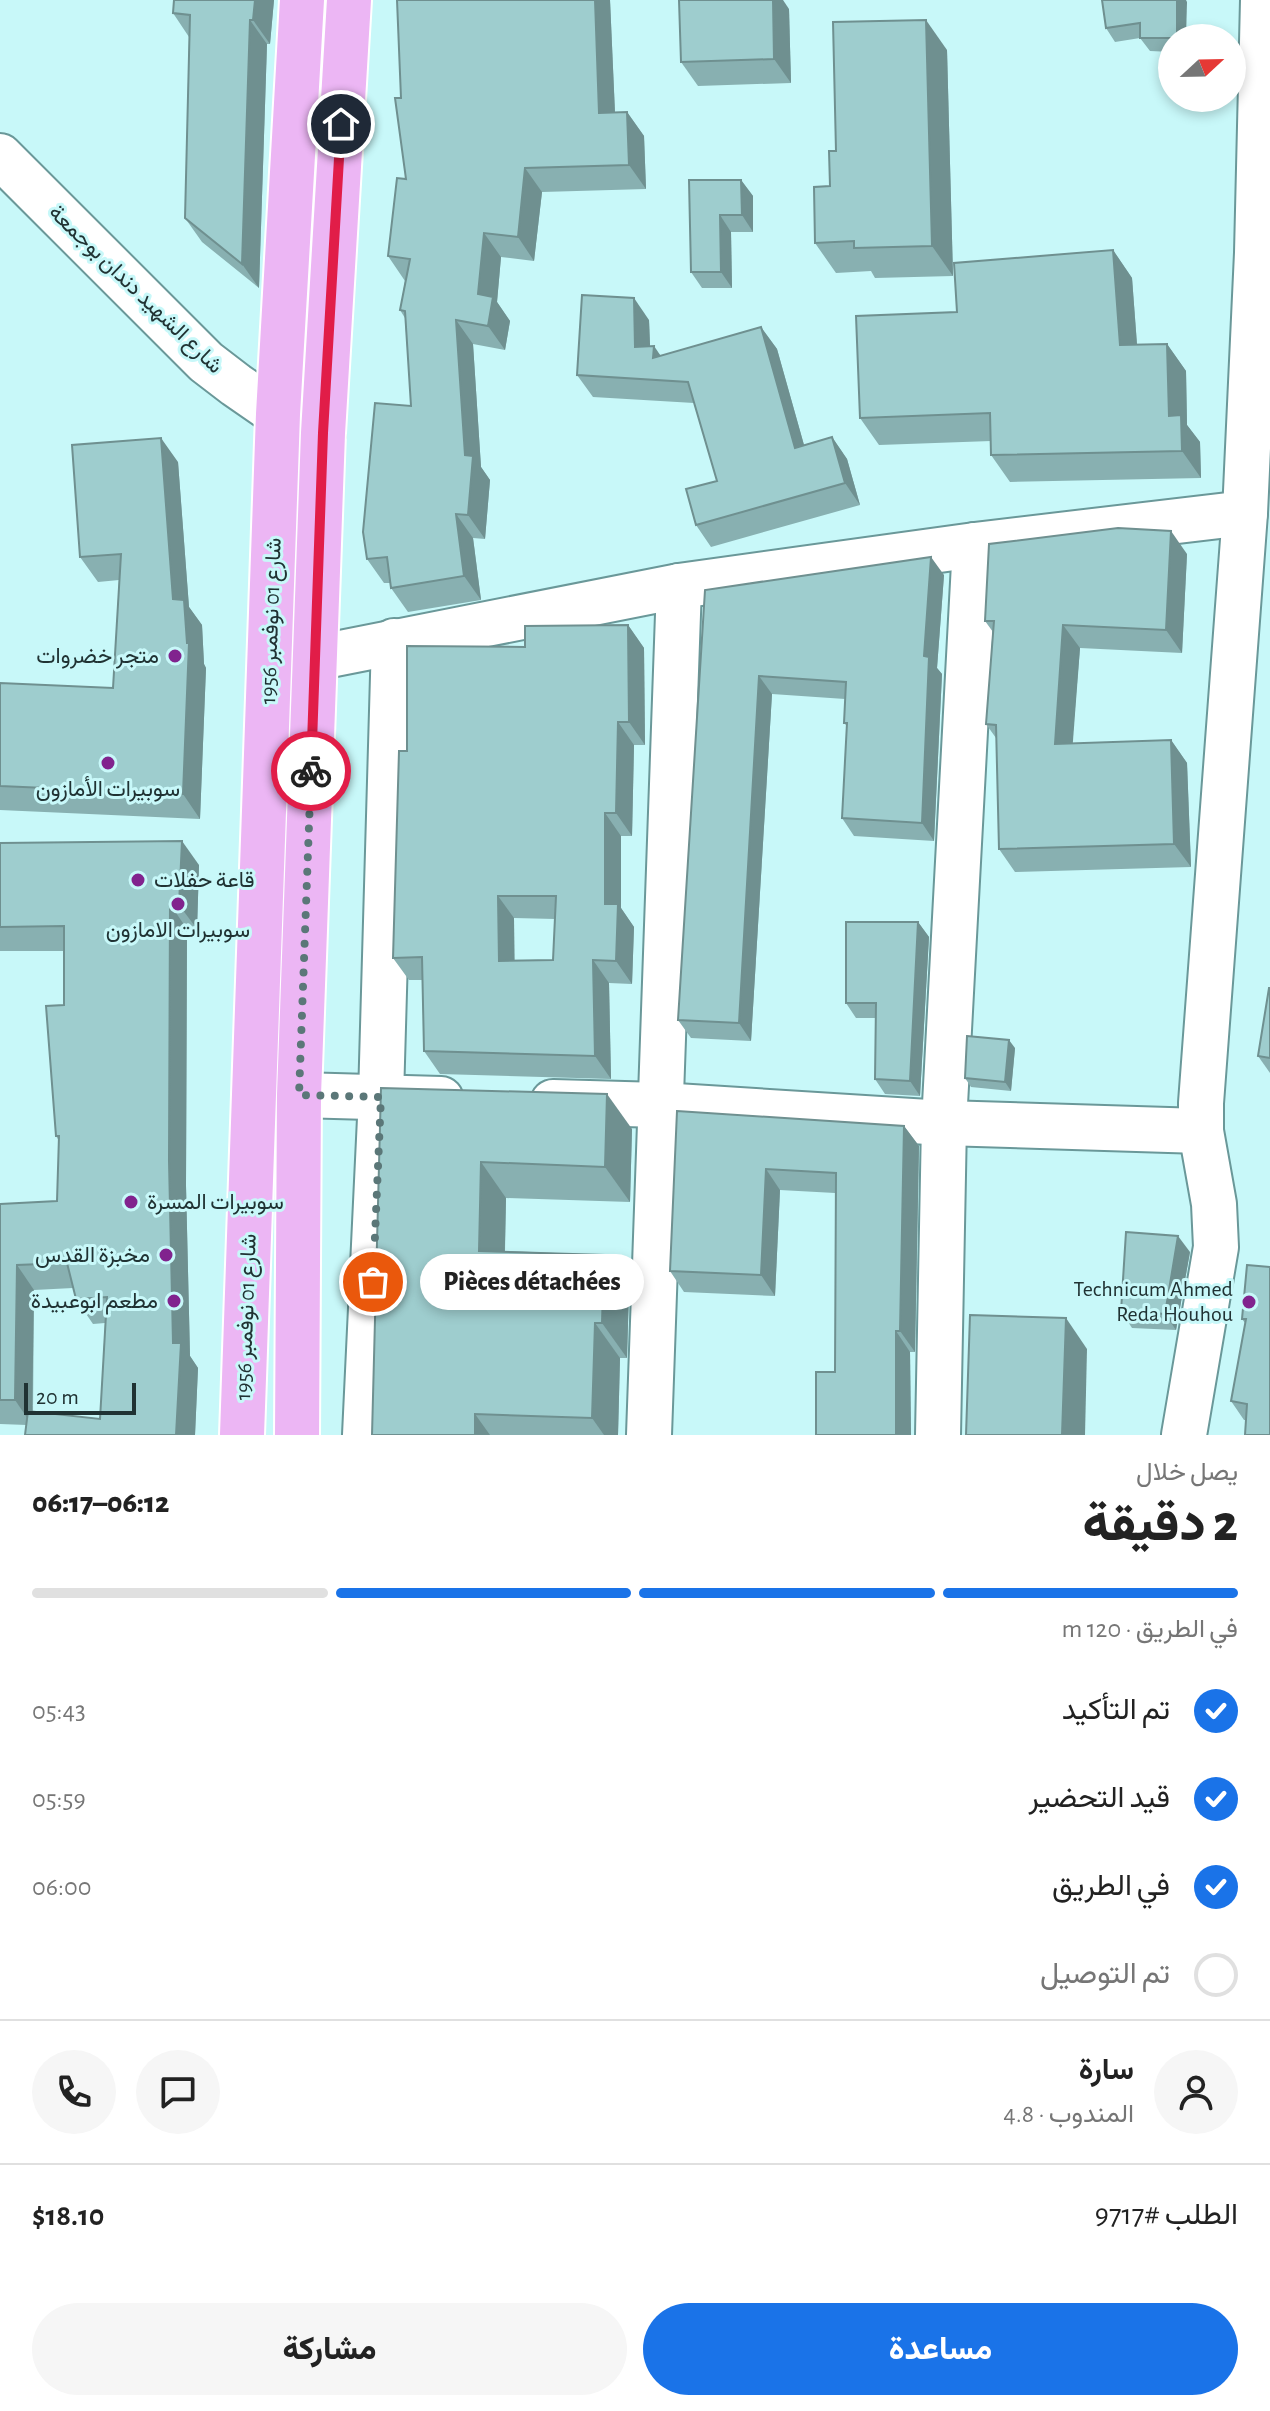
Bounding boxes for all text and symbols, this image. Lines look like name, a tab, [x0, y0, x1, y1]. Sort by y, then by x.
north arrow	[1158, 24, 1246, 112]
map controls	[1158, 24, 1246, 112]
pin	[307, 90, 375, 158]
icon: home	[319, 102, 363, 146]
street label: شارع الشهيد دندان بوجمعة	[43, 201, 227, 380]
street label: شارع 01 نوفمبر 1956	[257, 537, 288, 705]
place label: متجر خضروات	[36, 645, 159, 669]
marker: متجر خضروات	[166, 647, 184, 665]
courier	[271, 731, 351, 811]
icon: bike	[289, 749, 333, 793]
marker: سوبيرات الأمازون	[99, 754, 117, 772]
place label: سوبيرات الأمازون	[36, 776, 180, 802]
place label: قاعة حفلات	[154, 869, 255, 891]
marker: قاعة حفلات	[129, 871, 147, 889]
marker: سوبيرات الامازون	[169, 895, 187, 913]
place label: سوبيرات الامازون	[106, 919, 250, 943]
place label: سوبيرات المسرة	[147, 1191, 284, 1215]
marker: سوبيرات المسرة	[122, 1193, 140, 1211]
street label: شارع 01 نوفمبر 1956	[232, 1233, 263, 1401]
place label: مخبزة القدس	[35, 1244, 150, 1268]
marker: مخبزة القدس	[157, 1246, 175, 1264]
pin	[339, 1248, 407, 1316]
callout: Pièces détachées	[421, 1254, 645, 1310]
icon: bag	[351, 1260, 395, 1304]
text: Pièces détachées	[443, 1269, 621, 1295]
place label: Technicum Ahmed Reda Houhou	[1073, 1278, 1233, 1325]
place label: مطعم ابوعبيدة	[31, 1290, 158, 1315]
marker: مطعم ابوعبيدة	[165, 1292, 183, 1310]
marker: Technicum Ahmed Reda Houhou	[1240, 1293, 1258, 1311]
scale bar	[24, 1379, 136, 1415]
text: 20 m	[36, 1386, 79, 1408]
text: يصل خلال	[1136, 1459, 1238, 1485]
text: 06:12–06:17	[32, 1488, 169, 1518]
text: 2 دقيقة	[1082, 1498, 1238, 1550]
text: في الطريق · 120 m	[1062, 1616, 1238, 1642]
icon: check	[1194, 1689, 1238, 1733]
text: تم التأكيد	[1062, 1695, 1170, 1725]
text: 05:43	[32, 1698, 86, 1724]
icon: check	[1194, 1777, 1238, 1821]
text: قيد التحضير	[1028, 1783, 1170, 1813]
text: 05:59	[32, 1786, 86, 1812]
icon: check	[1194, 1865, 1238, 1909]
text: في الطريق	[1052, 1871, 1170, 1901]
text: 06:00	[32, 1874, 91, 1900]
text: تم التوصيل	[1040, 1959, 1170, 1989]
button: phone	[32, 2050, 116, 2134]
button: chat	[136, 2050, 220, 2134]
button: person	[1154, 2050, 1238, 2134]
text: سارة	[1079, 2055, 1134, 2085]
text: المندوب · 4.8	[1003, 2101, 1134, 2127]
text: الطلب #9717	[1095, 2200, 1238, 2230]
text: $18.10	[32, 2201, 104, 2231]
button: مشاركة	[32, 2303, 627, 2395]
button: مساعدة	[643, 2303, 1238, 2395]

